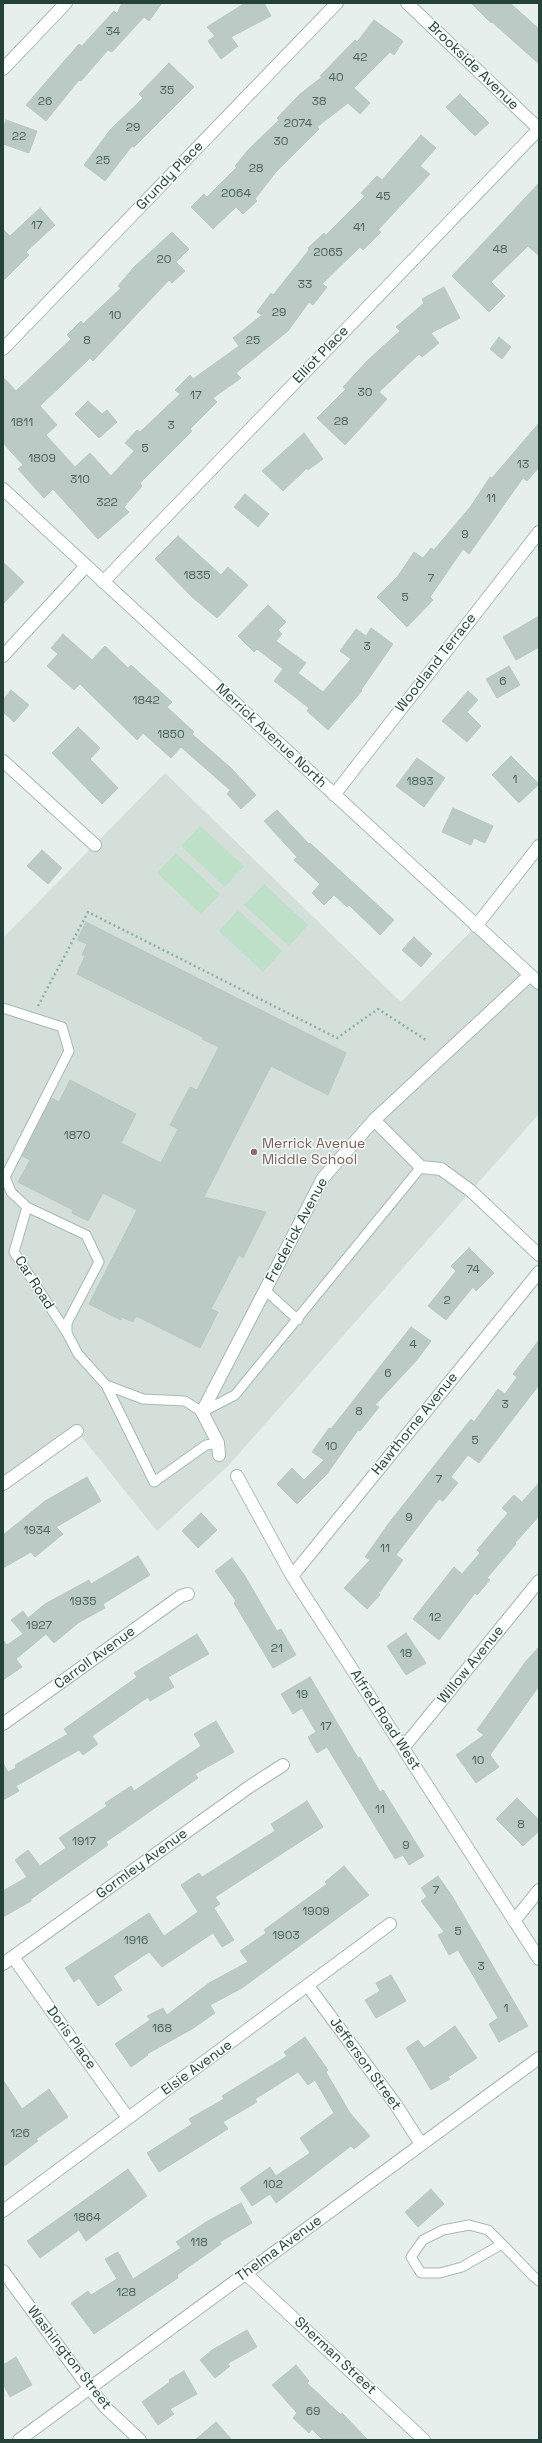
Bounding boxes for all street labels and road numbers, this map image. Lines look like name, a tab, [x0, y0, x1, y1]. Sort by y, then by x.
street label: Brookside Avenue	[424, 18, 522, 114]
street label: Grundy Place	[133, 138, 207, 214]
street label: Elliot Place	[290, 323, 352, 387]
street label: Woodland Terrace	[392, 610, 480, 716]
street label: Merrick Avenue North	[212, 680, 330, 792]
street label: Frederick Avenue	[262, 1175, 332, 1285]
street label: Car Road	[11, 1253, 57, 1313]
street label: Hawthorne Avenue	[368, 1369, 462, 1479]
street label: Carroll Avenue	[51, 1623, 139, 1693]
street label: Willow Avenue	[434, 1623, 508, 1707]
street label: Alfred Road West	[346, 1667, 424, 1773]
street label: Gormley Avenue	[93, 1825, 191, 1903]
street label: Doris Place	[42, 2003, 100, 2073]
street label: Jefferson Street	[326, 2014, 404, 2114]
street label: Elsie Avenue	[158, 2037, 236, 2099]
street label: Thelma Avenue	[233, 2212, 325, 2286]
street label: Washington Street	[23, 2303, 115, 2413]
street label: Sherman Street	[291, 2314, 379, 2398]

